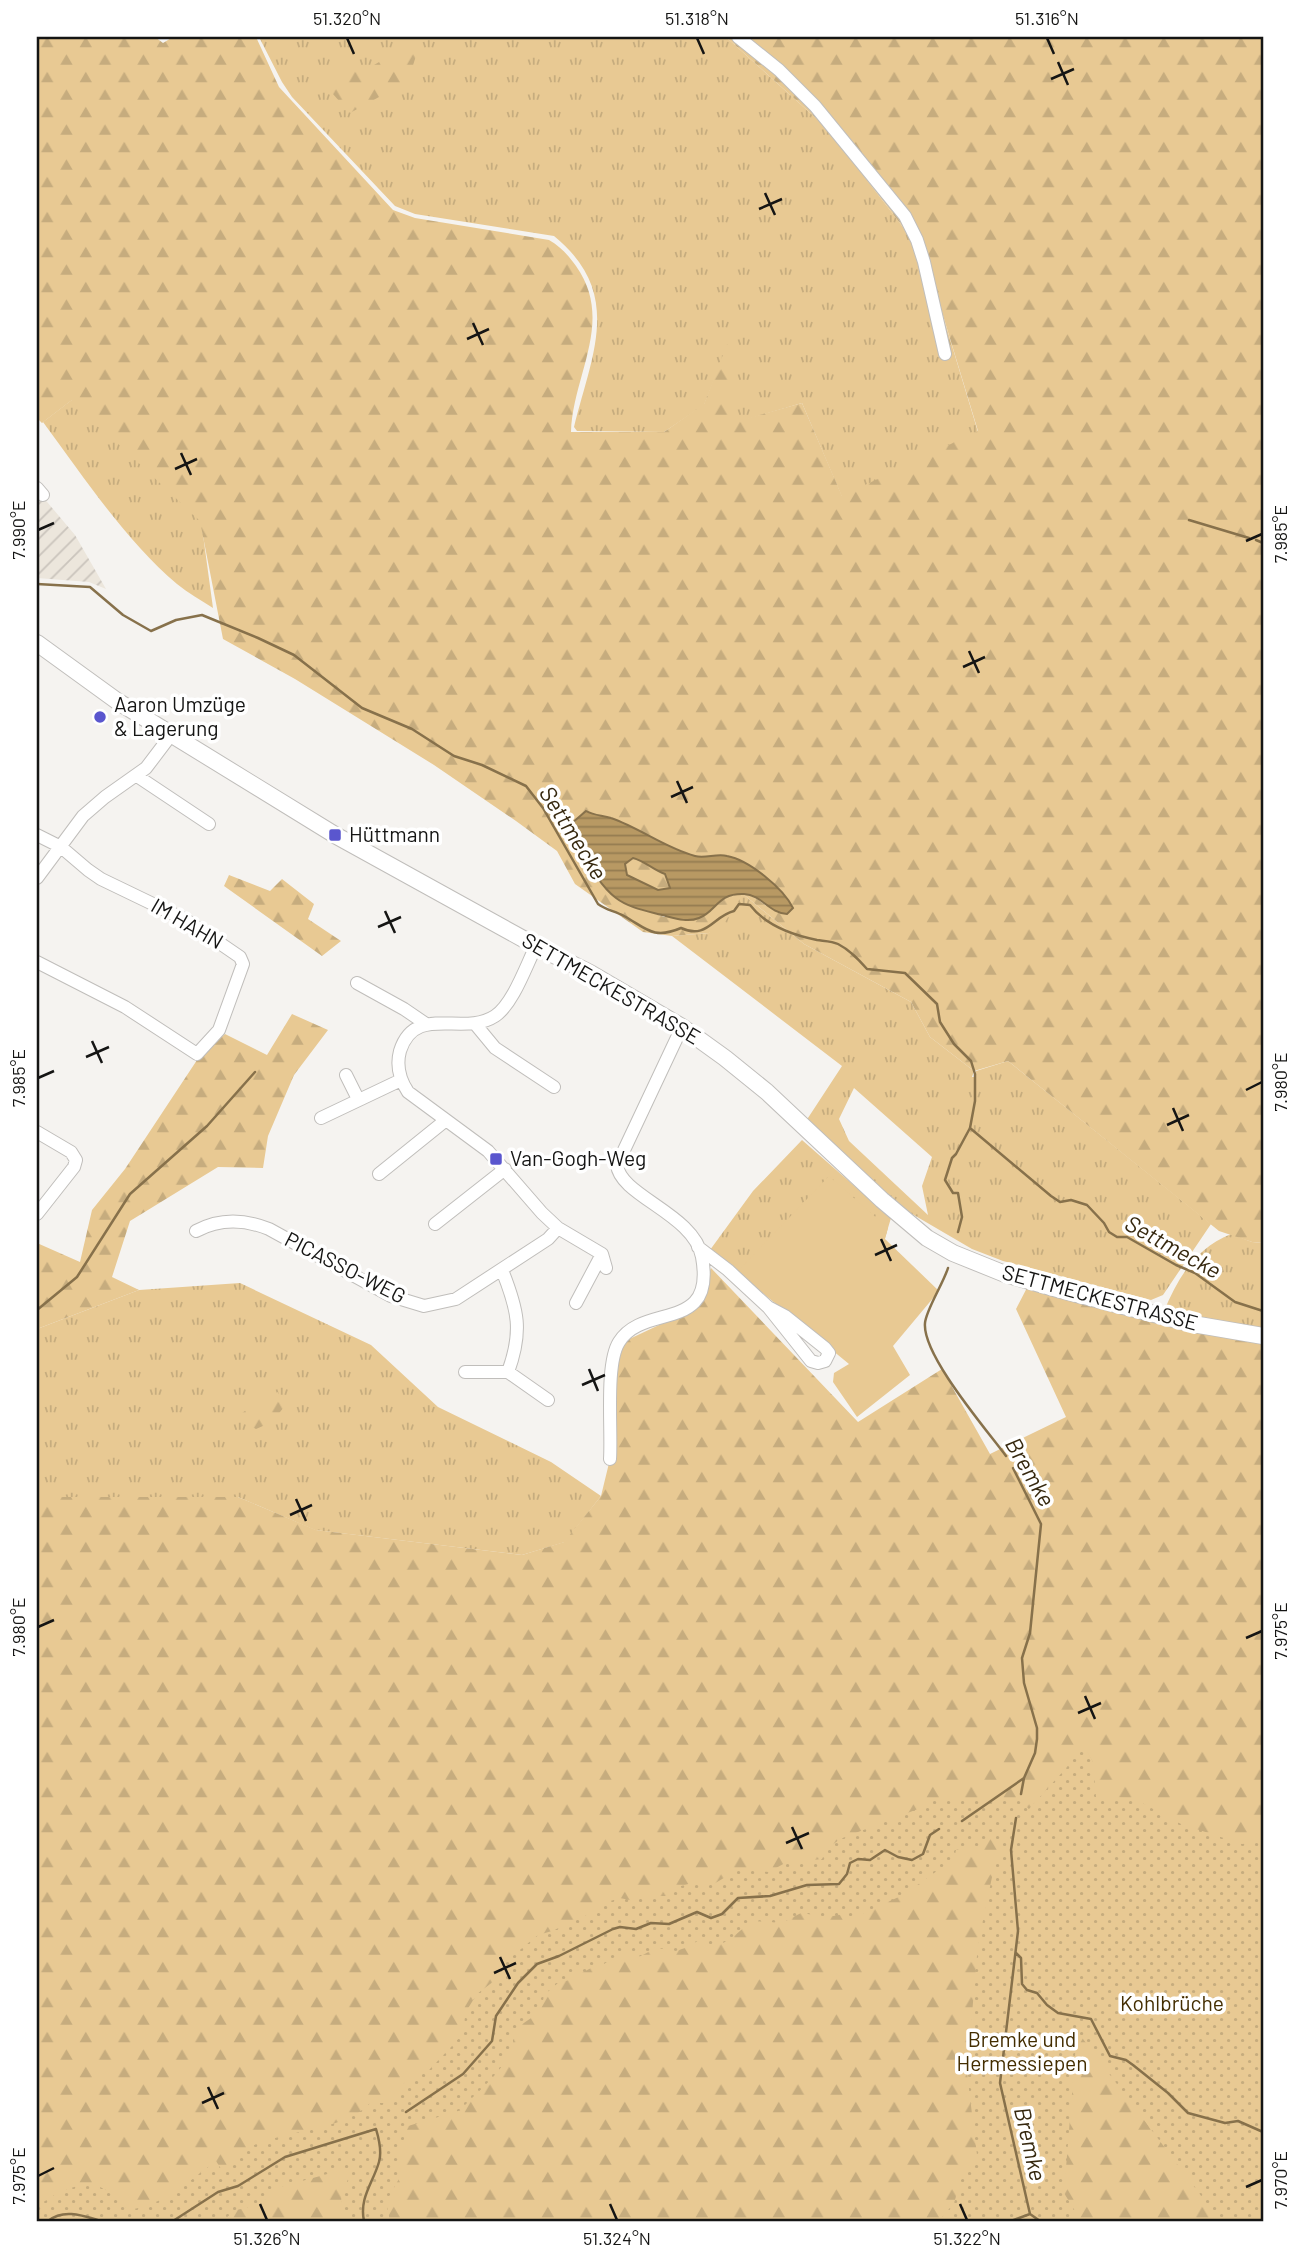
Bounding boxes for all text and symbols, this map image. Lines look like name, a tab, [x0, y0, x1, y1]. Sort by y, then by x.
text: 51.320°N	[313, 7, 381, 29]
text: 51.318°N	[665, 7, 729, 29]
text: 51.316°N	[1015, 7, 1079, 29]
text: 7.990°E	[7, 500, 29, 560]
text: 7.985°E	[1269, 505, 1291, 563]
place label: Aaron Umzüge & Lagerung	[114, 691, 246, 740]
marker: Aaron Umzüge & Lagerung	[92, 709, 108, 725]
water label: Settmecke	[534, 780, 614, 885]
place label: Hüttmann	[349, 821, 440, 846]
marker: Hüttmann	[327, 827, 343, 843]
street label: IM HAHN	[147, 892, 228, 953]
street label: SETTMECKESTRASSE	[518, 927, 705, 1049]
text: 7.985°E	[7, 1049, 29, 1107]
text: 7.980°E	[1269, 1052, 1291, 1112]
place label: Van-Gogh-Weg	[510, 1145, 646, 1170]
marker: Van-Gogh-Weg	[488, 1151, 504, 1167]
water label: Settmecke	[1121, 1208, 1226, 1284]
street label: PICASSO-WEG	[281, 1226, 410, 1308]
street label: SETTMECKESTRASSE	[1000, 1258, 1201, 1335]
water label: Bremke	[1000, 1432, 1062, 1511]
text: 7.980°E	[7, 1597, 29, 1657]
text: 7.975°E	[1269, 1602, 1291, 1660]
park label: Kohlbrüche	[1120, 1990, 1224, 2015]
park label: Bremke und Hermessiepen	[956, 2026, 1088, 2075]
water label: Bremke	[1009, 2104, 1053, 2183]
text: 7.975°E	[7, 2147, 29, 2205]
text: 7.970°E	[1269, 2151, 1291, 2209]
text: 51.326°N	[233, 2227, 301, 2249]
text: 51.324°N	[583, 2227, 651, 2249]
text: 51.322°N	[933, 2227, 1001, 2249]

